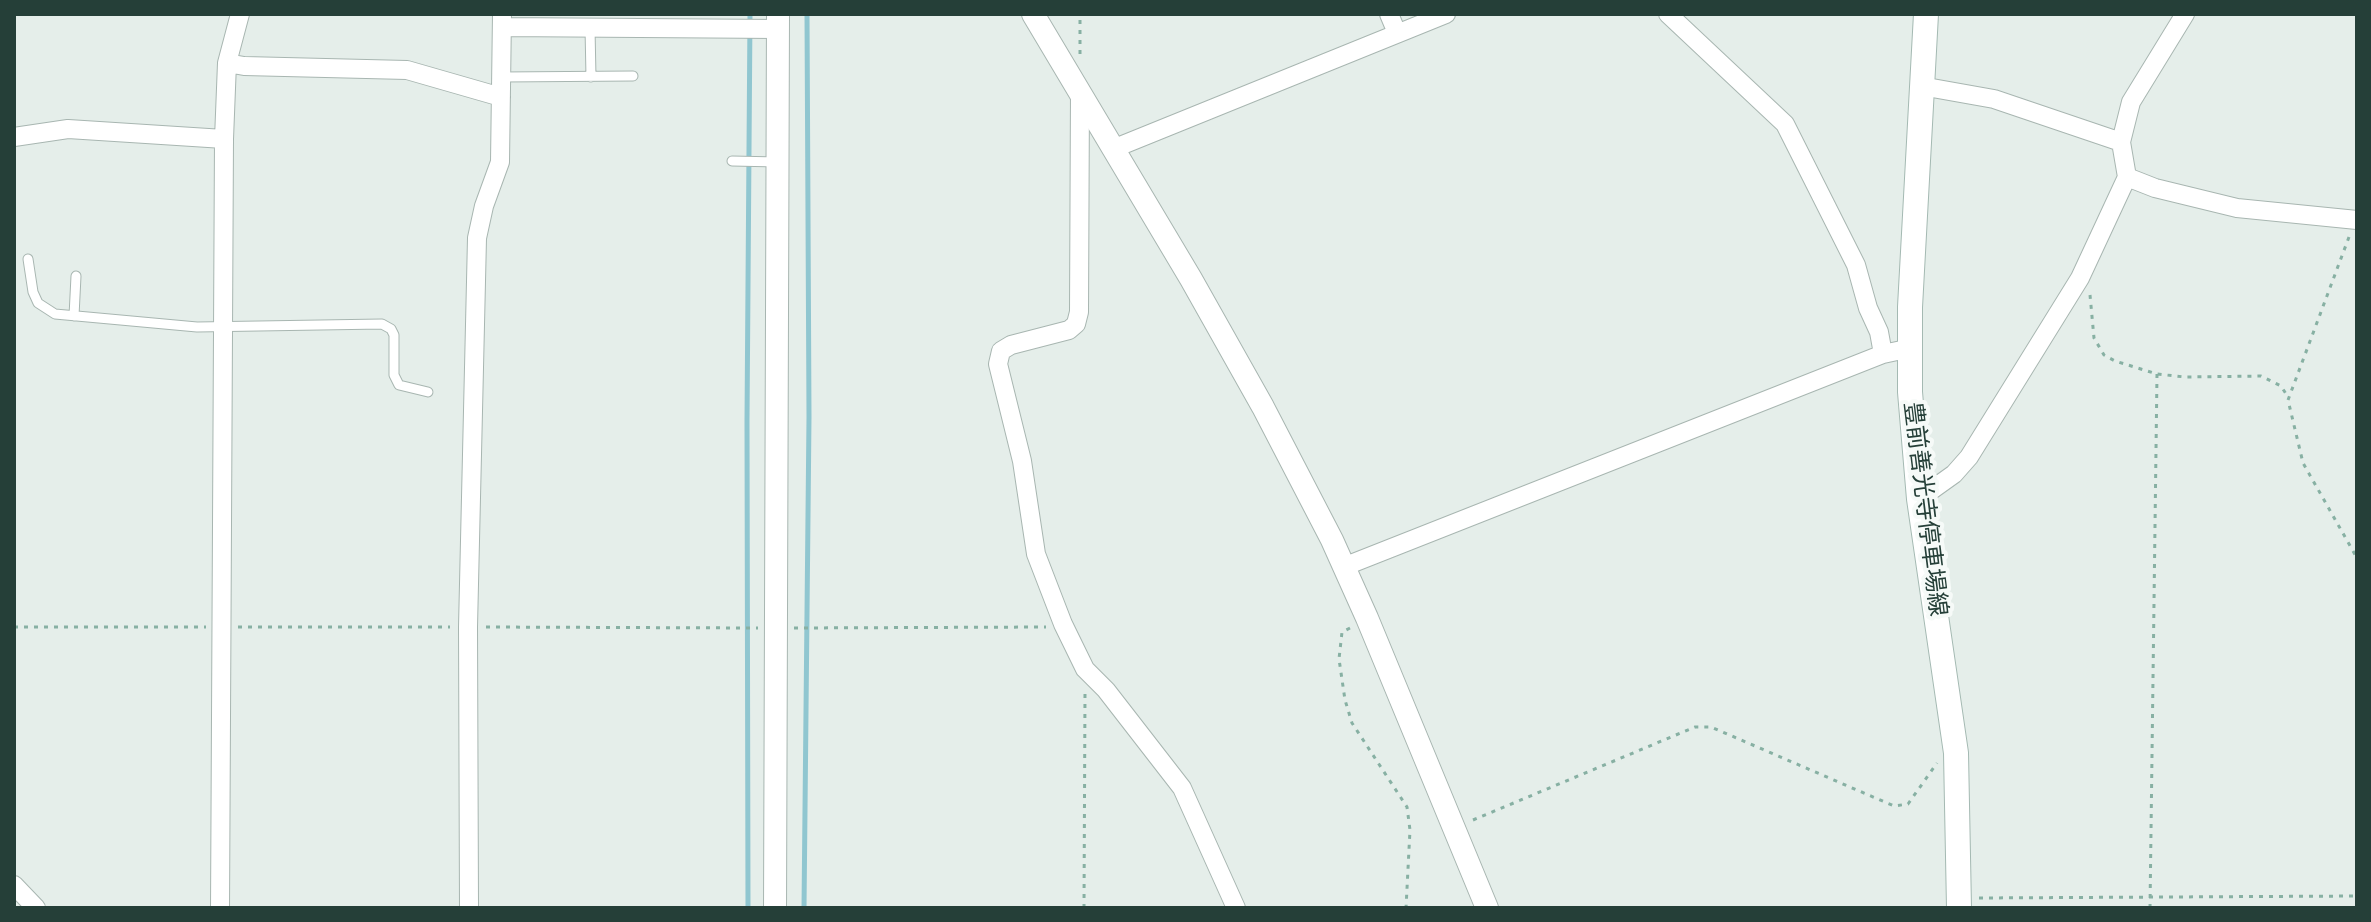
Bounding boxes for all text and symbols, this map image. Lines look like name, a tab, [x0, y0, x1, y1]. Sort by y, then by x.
street label: 豊前善光寺停車場線	[1898, 400, 1952, 618]

